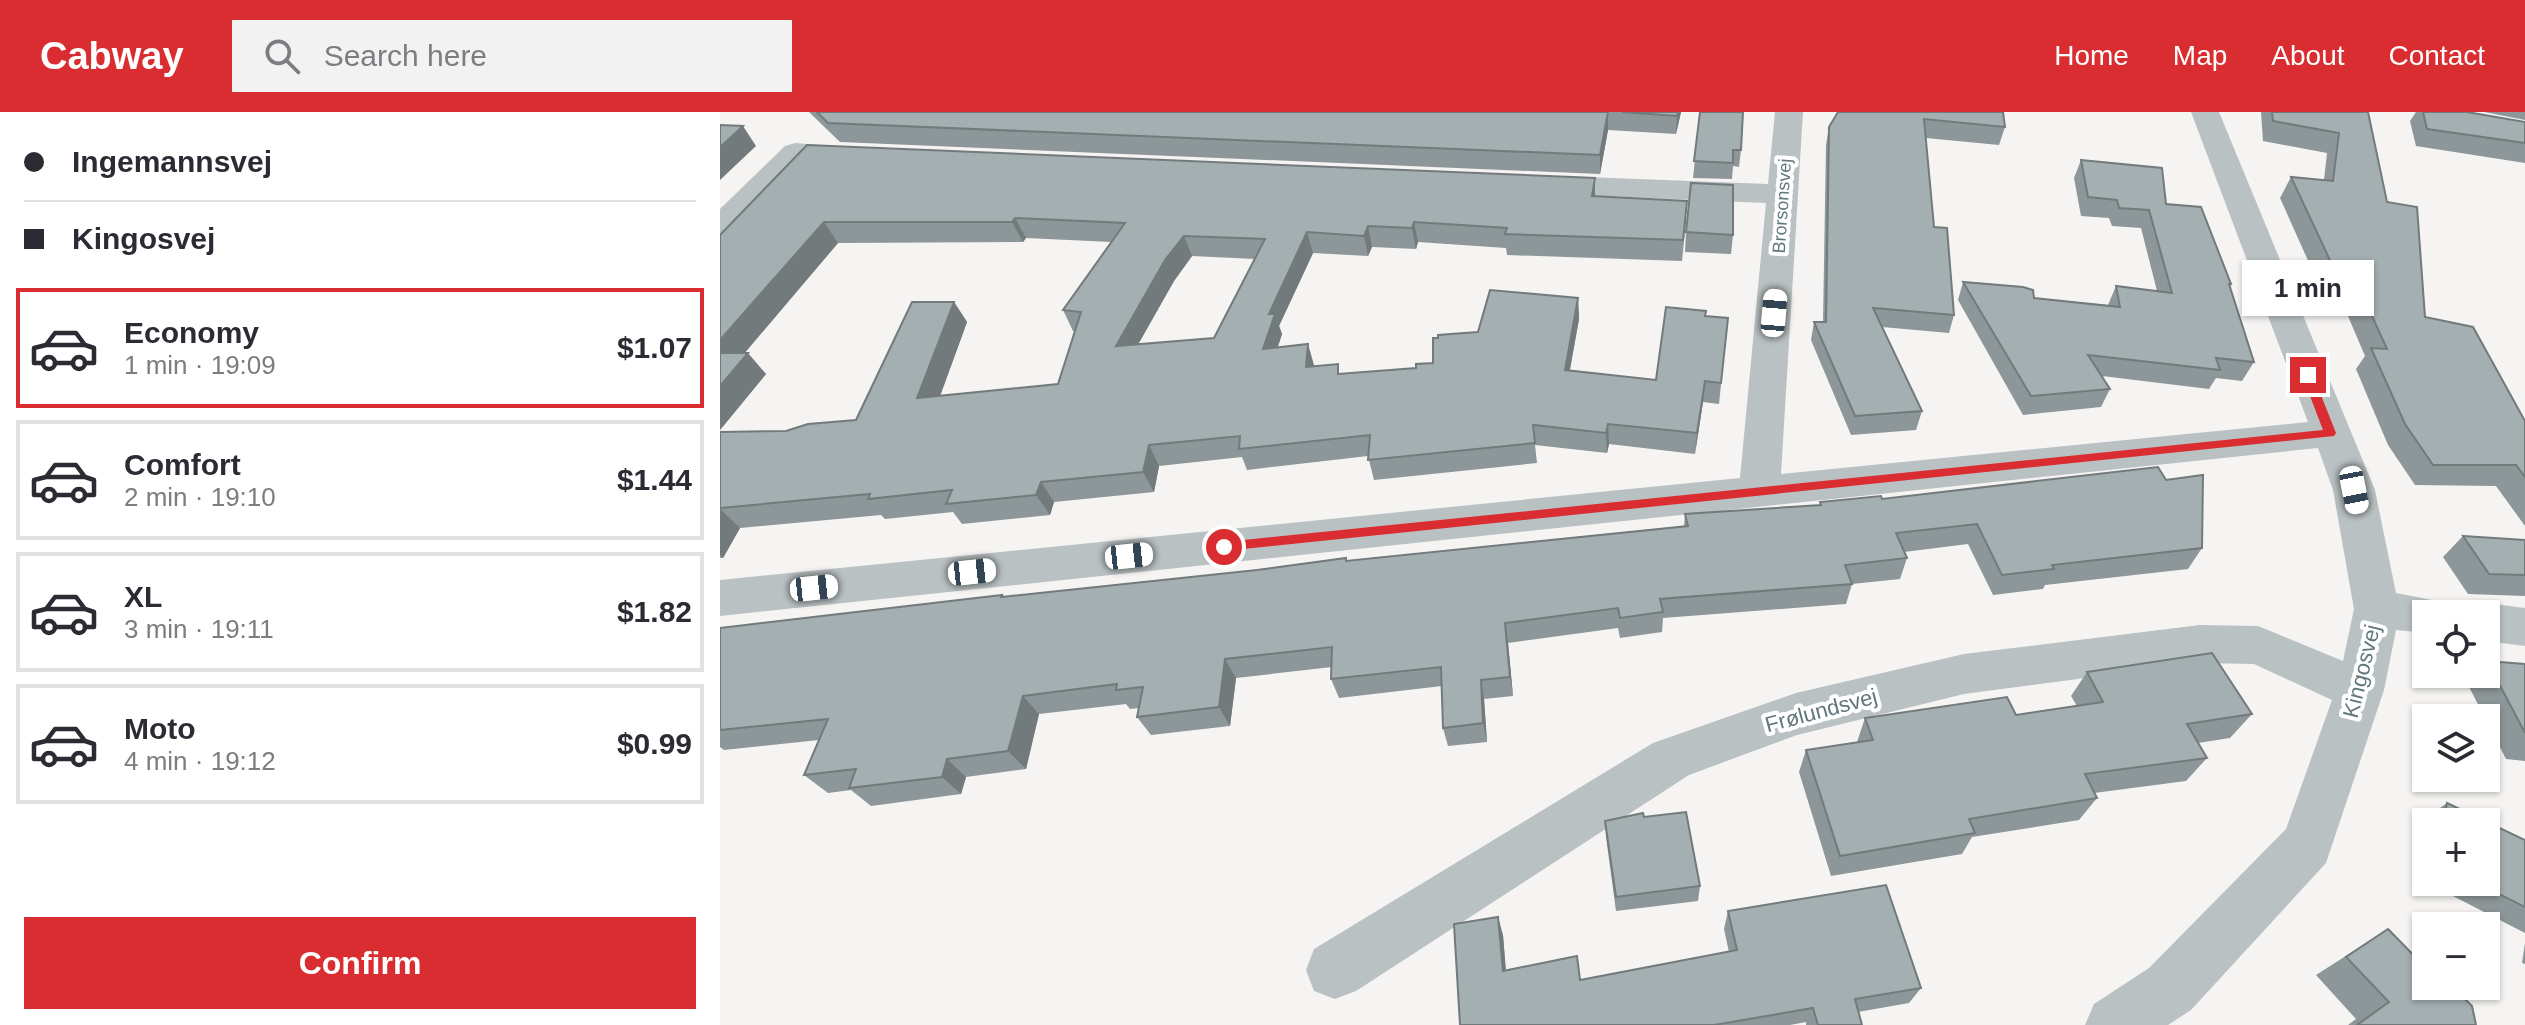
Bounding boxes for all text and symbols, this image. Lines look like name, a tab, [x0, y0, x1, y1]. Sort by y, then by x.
search box	[232, 20, 792, 92]
icon: search	[260, 34, 304, 78]
text: Cabway	[40, 35, 184, 77]
text: Search here	[324, 39, 487, 72]
text: Home	[2054, 40, 2129, 71]
text: Map	[2173, 40, 2227, 71]
text: About	[2271, 40, 2345, 71]
text: Contact	[2389, 40, 2485, 71]
text: Ingemannsvej	[72, 145, 272, 178]
street label: Brorsonsvej	[1769, 158, 1795, 254]
text: Kingosvej	[72, 222, 215, 255]
callout: 1 min	[2242, 259, 2374, 315]
text: 1 min	[2274, 273, 2342, 303]
car	[1760, 288, 1788, 338]
icon: car	[28, 312, 100, 384]
text: Economy	[124, 316, 259, 349]
text: $1.07	[617, 331, 692, 364]
text: 1 min · 19:09	[124, 350, 276, 380]
route end	[2290, 357, 2326, 393]
icon: car	[28, 444, 100, 516]
text: Comfort	[124, 448, 241, 481]
text: $1.44	[617, 463, 692, 496]
car	[2338, 464, 2370, 516]
text: 2 min · 19:10	[124, 482, 276, 512]
route start	[1206, 529, 1242, 565]
car	[1104, 542, 1154, 570]
car	[947, 558, 997, 586]
car	[789, 574, 839, 602]
icon: car	[28, 576, 100, 648]
text: XL	[124, 580, 162, 613]
text: $1.82	[617, 595, 692, 628]
map controls	[2412, 600, 2500, 1000]
button: locate	[2412, 600, 2500, 688]
text: 3 min · 19:11	[124, 614, 274, 644]
street label: Kingosvej	[2338, 622, 2385, 720]
street label: Frølundsvej	[1762, 684, 1880, 737]
button: layers	[2412, 704, 2500, 792]
icon: car	[28, 708, 100, 780]
text: Moto	[124, 712, 196, 745]
text: $0.99	[617, 727, 692, 760]
text: 4 min · 19:12	[124, 746, 276, 776]
button: +	[2412, 808, 2500, 896]
button: −	[2412, 912, 2500, 1000]
button: Confirm	[24, 917, 696, 1009]

